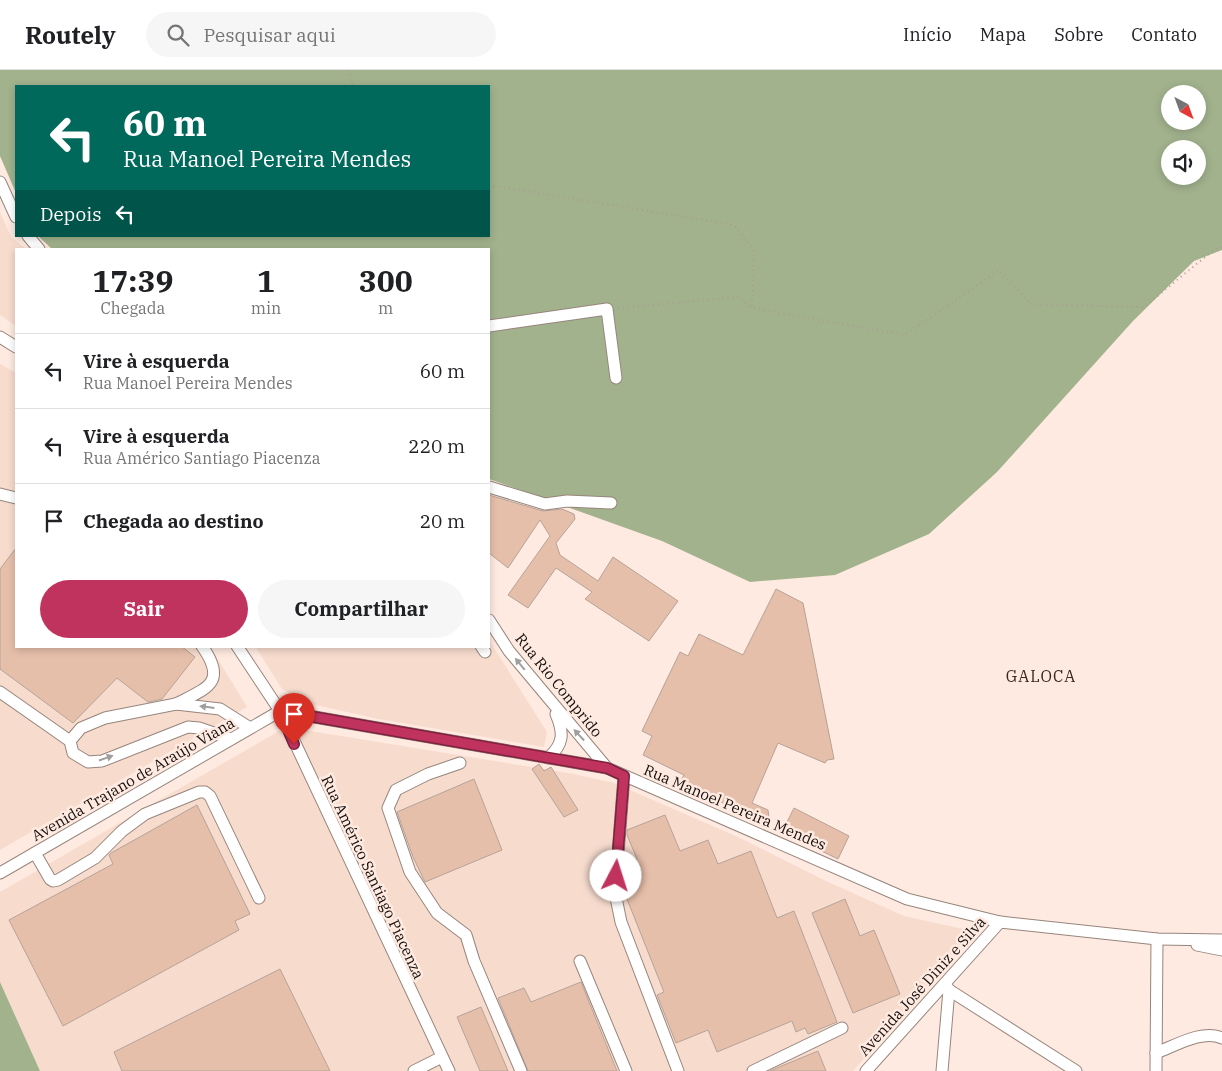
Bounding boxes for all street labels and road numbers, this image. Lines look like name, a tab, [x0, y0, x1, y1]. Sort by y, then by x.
street label: Rua Rio Comprido	[511, 629, 607, 741]
street label: Avenida Trajano de Araújo Viana	[28, 713, 238, 845]
street label: Rua Manoel Pereira Mendes	[641, 760, 829, 854]
street label: Rua Américo Santiago Piacenza	[317, 772, 429, 982]
street label: Avenida José Diniz e Silva	[854, 912, 990, 1060]

